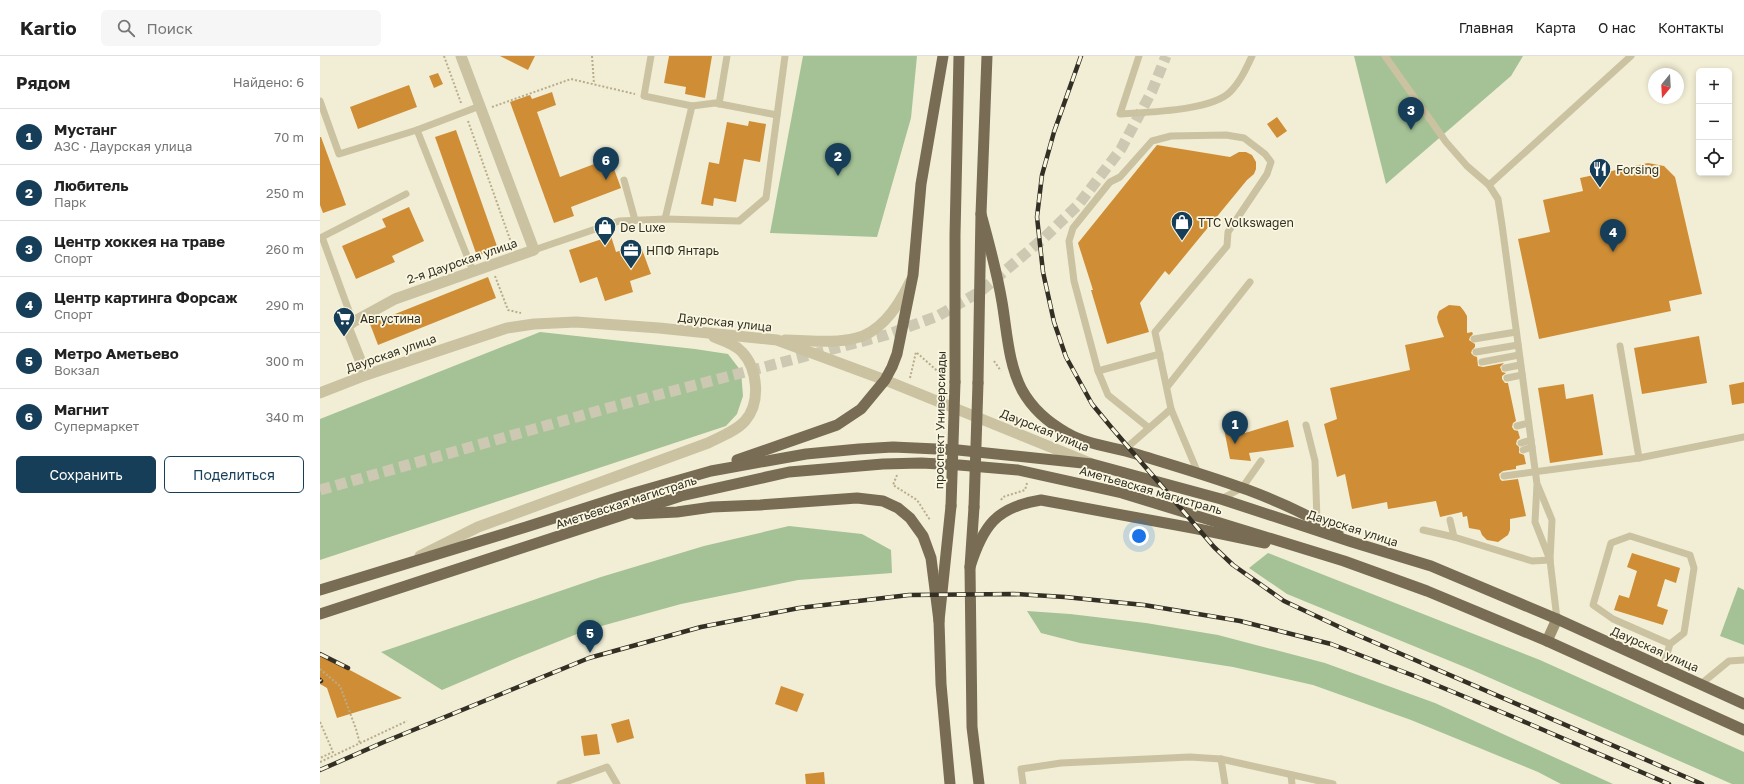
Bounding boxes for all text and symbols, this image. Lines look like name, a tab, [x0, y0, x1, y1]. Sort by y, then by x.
search box	[101, 10, 381, 46]
text: Kartio	[20, 16, 77, 39]
icon: search	[115, 17, 137, 39]
text: Поиск	[147, 19, 193, 37]
text: Главная	[1459, 19, 1513, 36]
text: Карта	[1535, 19, 1576, 36]
text: О нас	[1598, 19, 1636, 36]
text: Контакты	[1658, 19, 1724, 36]
north arrow	[1648, 68, 1684, 104]
map controls	[1696, 68, 1732, 176]
button: +	[1696, 68, 1732, 104]
text: Рядом	[16, 72, 70, 93]
text: Найдено: 6	[233, 74, 304, 90]
pin: 3	[1398, 97, 1424, 130]
button: −	[1696, 104, 1732, 140]
text: Мустанг	[54, 120, 117, 138]
text: 1	[26, 129, 32, 145]
text: 70 m	[274, 129, 304, 145]
text: АЗС · Даурская улица	[54, 138, 192, 154]
button: locate	[1696, 140, 1732, 176]
pin: 2	[825, 143, 851, 176]
pin: 6	[593, 147, 619, 180]
restaurant icon: Forsing	[1587, 156, 1613, 189]
place label: Forsing	[1616, 162, 1659, 177]
text: Любитель	[54, 176, 128, 194]
text: 2	[25, 185, 33, 201]
text: 250 m	[266, 185, 304, 201]
text: Парк	[54, 194, 87, 210]
shop icon: ТТС Volkswagen	[1169, 209, 1195, 242]
shop icon: De Luxe	[592, 214, 618, 247]
place label: ТТС Volkswagen	[1198, 215, 1294, 230]
pin: 4	[1600, 219, 1626, 252]
place label: De Luxe	[620, 220, 666, 235]
text: Центр хоккея на траве	[54, 232, 225, 250]
street label: 2-я Даурская улица	[405, 235, 519, 287]
office icon: НПФ Янтарь	[618, 237, 644, 270]
text: 3	[25, 241, 33, 257]
text: 260 m	[266, 241, 304, 257]
place label: НПФ Янтарь	[646, 243, 719, 258]
text: Спорт	[54, 250, 93, 266]
text: Центр картинга Форсаж	[54, 288, 238, 306]
text: 4	[25, 297, 33, 313]
text: 290 m	[266, 297, 304, 313]
supermarket icon: Августина	[331, 305, 357, 338]
text: Спорт	[54, 306, 93, 322]
street label: Даурская улица	[677, 310, 773, 334]
place label: Августина	[360, 311, 421, 326]
street label: Даурская улица	[344, 331, 438, 375]
text: Метро Аметьево	[54, 344, 179, 362]
street label: проспект Универсиады	[931, 351, 949, 489]
text: 5	[25, 353, 33, 369]
text: 300 m	[266, 353, 304, 369]
text: Вокзал	[54, 362, 100, 378]
text: Магнит	[54, 400, 109, 418]
street label: Даурская улица	[998, 405, 1092, 455]
text: 6	[25, 409, 33, 425]
text: 340 m	[266, 409, 304, 425]
pin: 1	[1222, 411, 1248, 444]
text: Супермаркет	[54, 418, 139, 434]
button: Сохранить	[16, 456, 156, 493]
button: Поделиться	[164, 456, 304, 493]
street label: Аметьевская магистраль	[1078, 462, 1224, 518]
street label: Аметьевская магистраль	[553, 472, 699, 532]
street label: Даурская улица	[1306, 506, 1400, 550]
your location	[1129, 526, 1149, 546]
pin: 5	[577, 620, 603, 653]
street label: Даурская улица	[1609, 623, 1701, 675]

